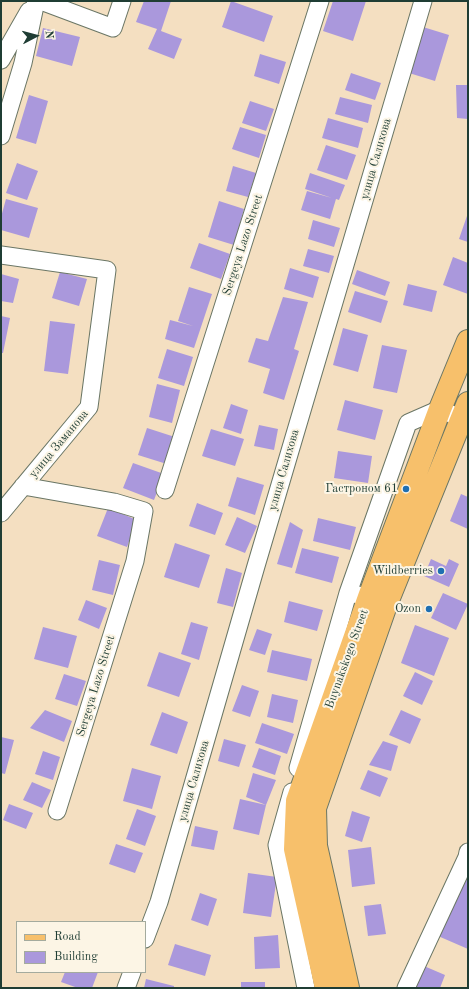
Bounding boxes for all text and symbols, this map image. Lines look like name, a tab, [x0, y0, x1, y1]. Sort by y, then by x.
north arrow	[16, 16, 56, 56]
text: N	[43, 30, 54, 39]
street label: улица Салихова	[357, 117, 395, 201]
street label: Sergeya Lazo Street	[220, 193, 266, 297]
street label: улица Заманова	[26, 407, 92, 481]
street label: улица Салихова	[265, 428, 303, 512]
place label: Гастроном 61	[325, 482, 398, 496]
marker: Гастроном 61	[401, 484, 411, 494]
place label: Wildberries	[372, 564, 433, 578]
marker: Wildberries	[436, 566, 446, 576]
place label: Ozon	[395, 602, 421, 616]
marker: Ozon	[424, 604, 434, 614]
street label: Buynakskogo Street	[322, 607, 372, 711]
street label: Sergeya Lazo Street	[74, 633, 118, 739]
street label: улица Салихова	[175, 739, 213, 823]
legend	[16, 921, 146, 973]
text: Road	[54, 931, 81, 943]
text: Building	[54, 951, 98, 963]

